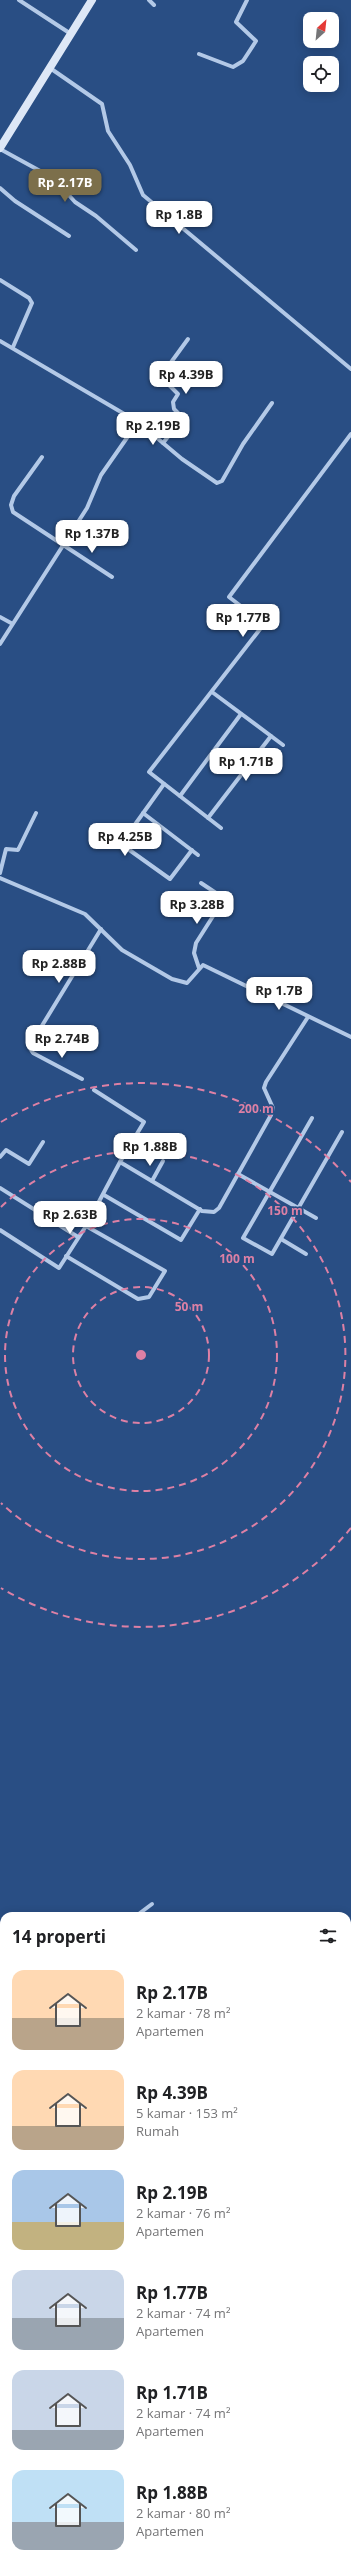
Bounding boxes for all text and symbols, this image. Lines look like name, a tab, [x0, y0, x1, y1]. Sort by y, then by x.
north arrow	[303, 12, 339, 48]
map controls	[303, 12, 339, 92]
button: locate	[303, 56, 339, 92]
pin: Rp 2.17B	[24, 169, 106, 203]
text: Rp 2.17B	[38, 173, 92, 191]
pin: Rp 1.8B	[142, 201, 216, 235]
text: Rp 1.8B	[155, 205, 203, 223]
pin: Rp 4.39B	[145, 361, 227, 395]
text: Rp 4.39B	[159, 365, 213, 383]
pin: Rp 2.19B	[112, 412, 194, 446]
text: Rp 2.19B	[126, 416, 180, 434]
pin: Rp 1.37B	[51, 520, 133, 554]
text: Rp 1.37B	[65, 524, 119, 542]
pin: Rp 1.77B	[202, 604, 284, 638]
text: Rp 1.77B	[216, 608, 270, 626]
pin: Rp 1.71B	[205, 748, 287, 782]
text: Rp 1.71B	[219, 752, 273, 770]
pin: Rp 4.25B	[84, 823, 166, 857]
text: Rp 4.25B	[98, 827, 152, 845]
pin: Rp 3.28B	[156, 891, 238, 925]
text: Rp 3.28B	[170, 895, 224, 913]
pin: Rp 2.88B	[18, 950, 100, 984]
text: Rp 2.88B	[32, 954, 86, 972]
pin: Rp 1.7B	[242, 977, 316, 1011]
text: Rp 1.7B	[255, 981, 303, 999]
pin: Rp 2.74B	[21, 1025, 103, 1059]
text: Rp 2.74B	[35, 1029, 89, 1047]
text: 200 m	[238, 1100, 274, 1117]
pin: Rp 1.88B	[109, 1133, 191, 1167]
text: Rp 1.88B	[123, 1137, 177, 1155]
pin: Rp 2.63B	[29, 1201, 111, 1235]
text: 150 m	[267, 1202, 303, 1219]
text: Rp 2.63B	[43, 1205, 97, 1223]
text: 100 m	[219, 1250, 255, 1267]
text: 50 m	[175, 1298, 203, 1315]
centre of rings	[134, 1348, 148, 1362]
text: 14 properti	[12, 1925, 106, 1948]
icon: filters	[317, 1925, 339, 1947]
text: Rp 2.17B	[136, 1981, 208, 2004]
icon: home	[44, 1986, 92, 2034]
text: 2 kamar · 78 m²	[136, 2004, 230, 2022]
text: Apartemen	[136, 2022, 204, 2040]
text: Rp 4.39B	[136, 2081, 208, 2104]
icon: home	[44, 2086, 92, 2134]
text: 5 kamar · 153 m²	[136, 2104, 238, 2122]
text: Rumah	[136, 2122, 179, 2140]
text: Rp 2.19B	[136, 2181, 208, 2204]
icon: home	[44, 2186, 92, 2234]
text: 2 kamar · 76 m²	[136, 2204, 230, 2222]
text: Apartemen	[136, 2222, 204, 2240]
text: Rp 1.77B	[136, 2281, 208, 2304]
icon: home	[44, 2286, 92, 2334]
text: 2 kamar · 74 m²	[136, 2304, 230, 2322]
text: Apartemen	[136, 2322, 204, 2340]
text: Rp 1.71B	[136, 2381, 208, 2404]
icon: home	[44, 2386, 92, 2434]
text: 2 kamar · 74 m²	[136, 2404, 230, 2422]
text: Apartemen	[136, 2422, 204, 2440]
text: Rp 1.88B	[136, 2481, 208, 2504]
icon: home	[44, 2486, 92, 2534]
text: 2 kamar · 80 m²	[136, 2504, 230, 2522]
text: Apartemen	[136, 2522, 204, 2540]

